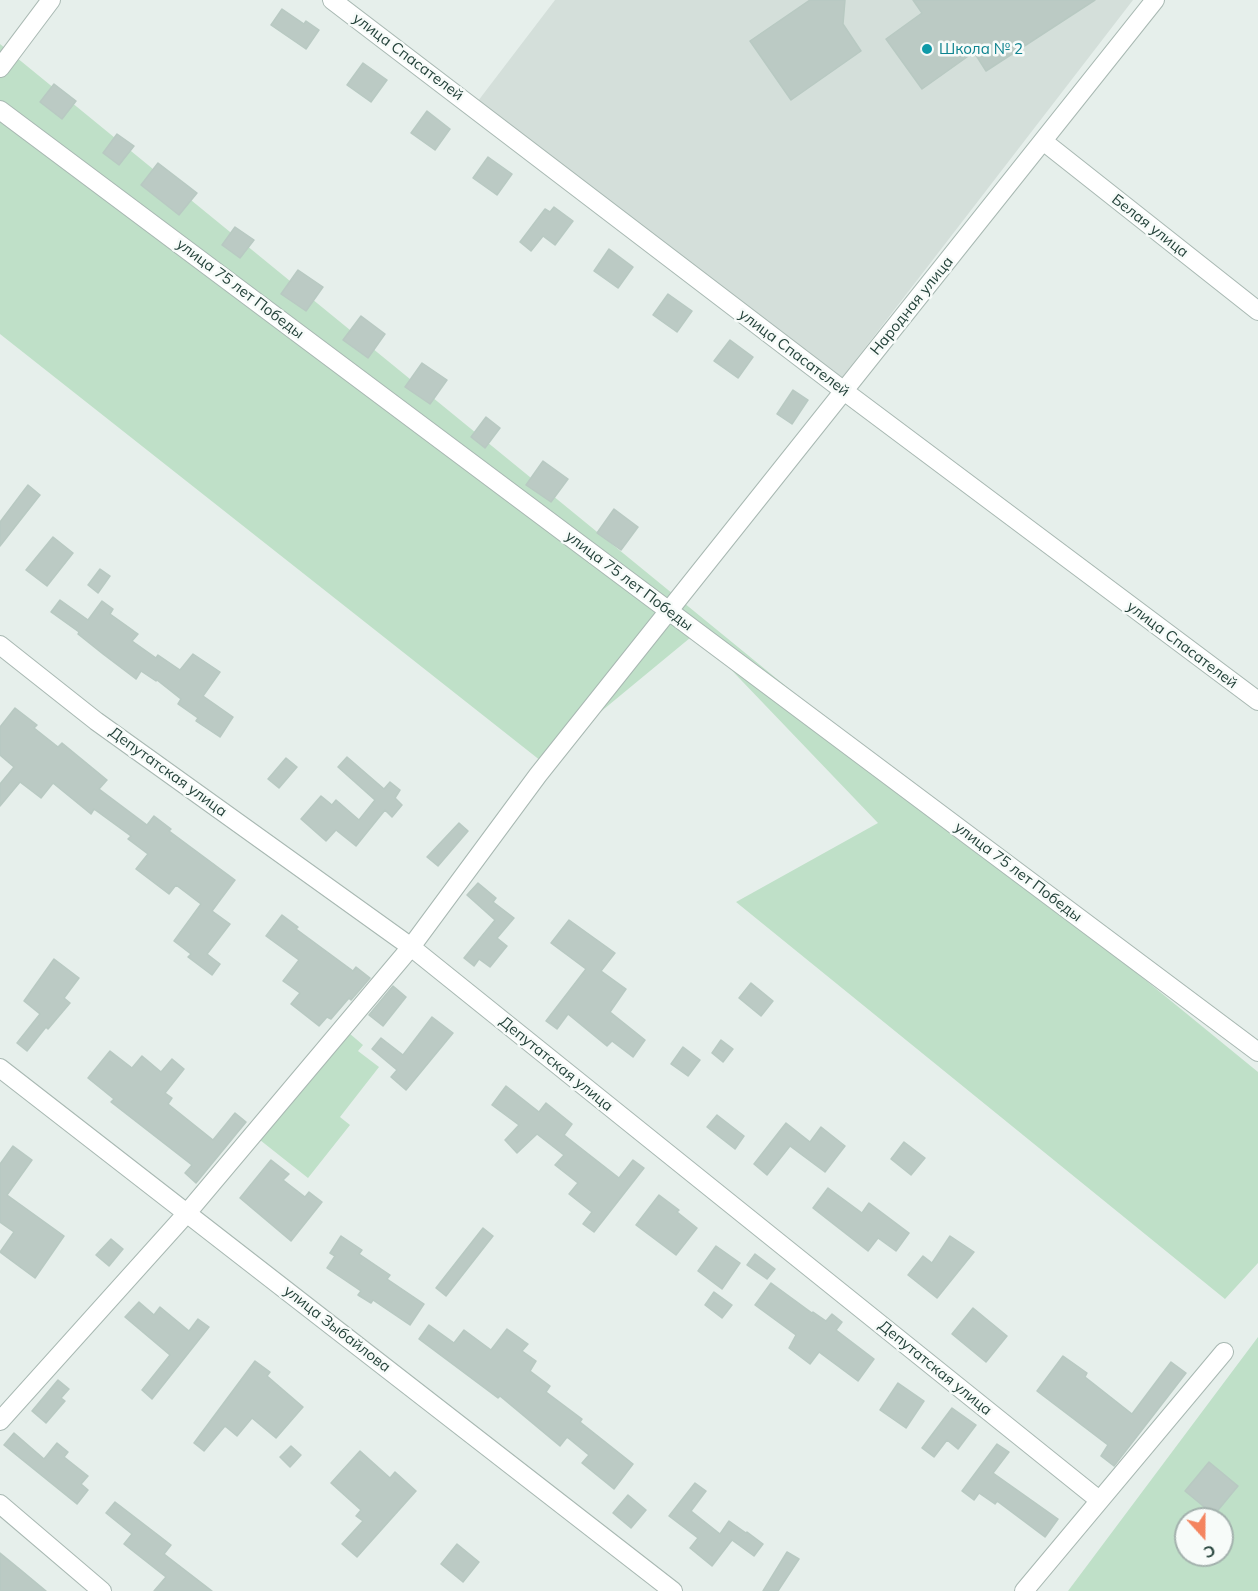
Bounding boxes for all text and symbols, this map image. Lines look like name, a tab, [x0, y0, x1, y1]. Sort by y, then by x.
street label: улица Спасателей	[349, 10, 467, 104]
place label: Школа № 2	[939, 40, 1023, 58]
marker: Школа № 2	[920, 42, 934, 56]
street label: Белая улица	[1108, 191, 1192, 261]
street label: улица 75 лет Победы	[173, 235, 307, 343]
street label: Народная улица	[867, 253, 957, 359]
street label: улица Спасателей	[735, 306, 853, 400]
street label: улица 75 лет Победы	[562, 527, 696, 635]
street label: улица Спасателей	[1123, 598, 1241, 692]
street label: Депутатская улица	[106, 723, 230, 821]
street label: улица 75 лет Победы	[951, 818, 1085, 926]
street label: Депутатская улица	[496, 1013, 616, 1115]
street label: улица Зыбайлова	[280, 1282, 394, 1376]
street label: Депутатская улица	[875, 1317, 995, 1419]
north arrow	[1174, 1507, 1234, 1567]
text: С	[1201, 1541, 1218, 1563]

